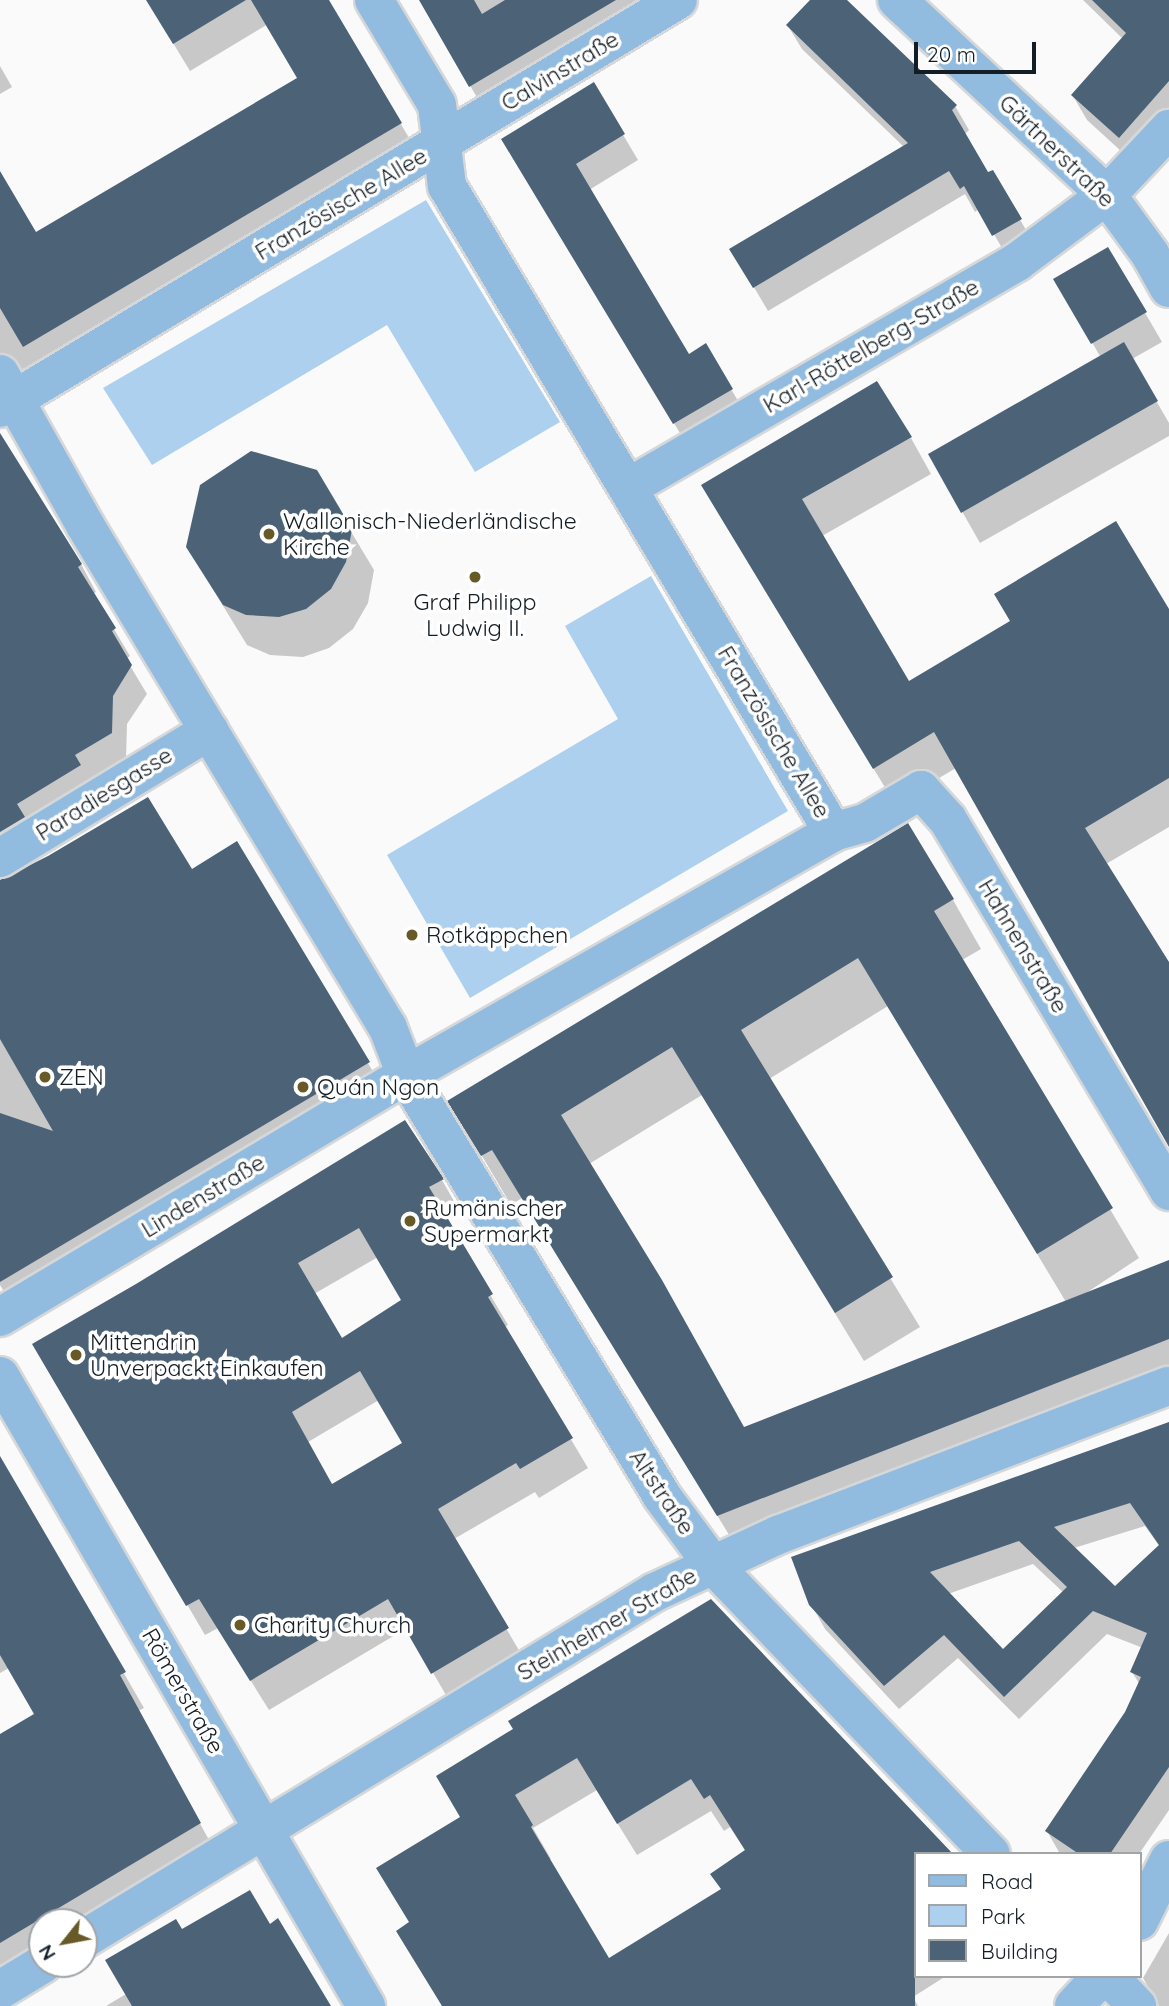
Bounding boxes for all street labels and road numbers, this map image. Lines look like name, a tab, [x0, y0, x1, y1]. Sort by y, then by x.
street label: Calvinstraße	[496, 25, 624, 117]
street label: Gärtnerstraße	[993, 89, 1121, 213]
street label: Französische Allee	[250, 142, 432, 266]
street label: Karl-Röttelberg-Straße	[758, 273, 984, 419]
street label: Französische Allee	[712, 641, 836, 823]
street label: Paradiesgasse	[31, 741, 177, 847]
street label: Hahnenstraße	[972, 874, 1074, 1018]
street label: Lindenstraße	[136, 1148, 270, 1244]
street label: Altstraße	[624, 1444, 700, 1540]
street label: Steinheimer Straße	[513, 1562, 701, 1686]
street label: Römerstraße	[136, 1623, 230, 1759]

